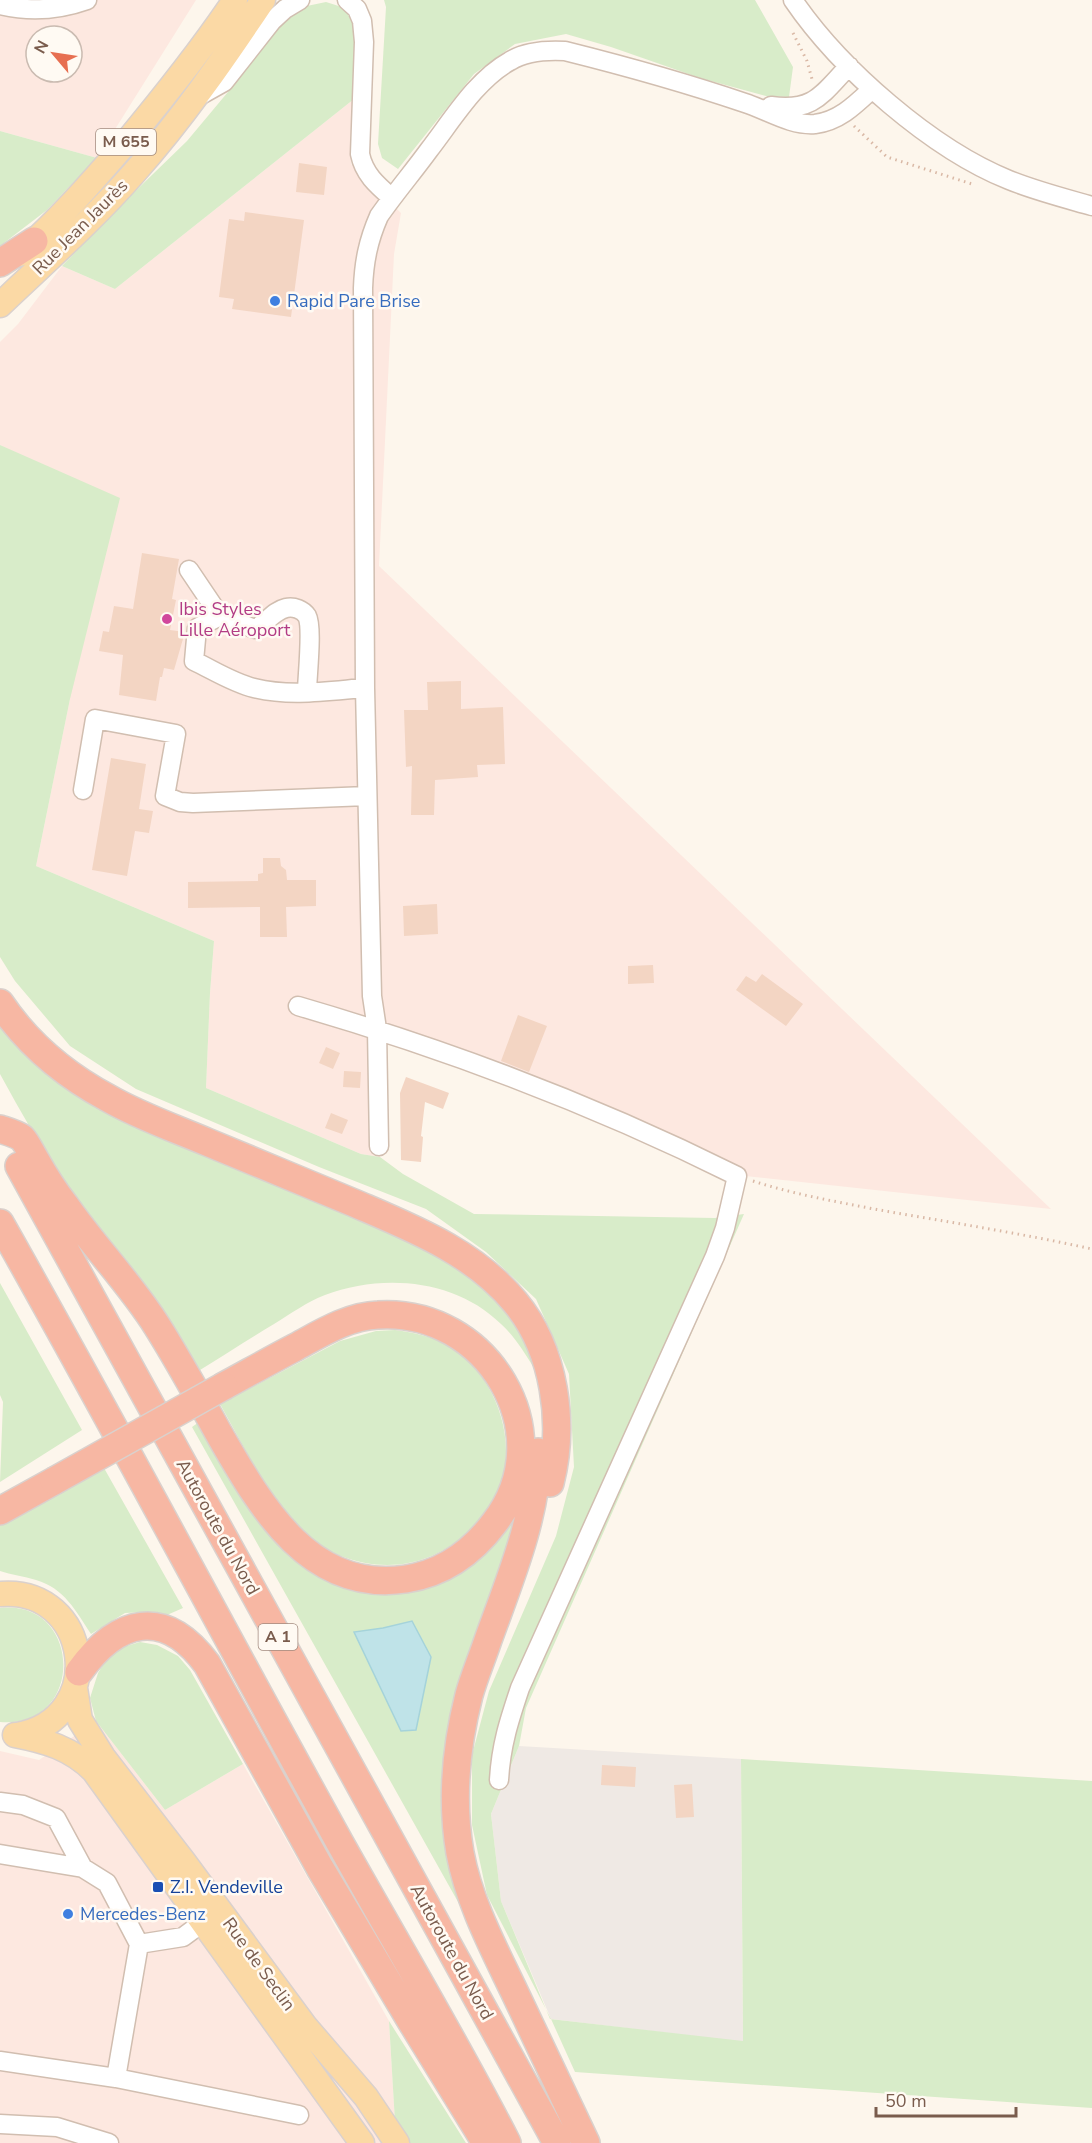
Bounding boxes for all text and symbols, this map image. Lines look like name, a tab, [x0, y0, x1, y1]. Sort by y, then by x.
north arrow	[24, 24, 84, 84]
text: N	[29, 37, 54, 58]
road number: M 655	[96, 129, 156, 155]
street label: Rue Jean Jaurès	[27, 174, 133, 280]
place label: Rapid Pare Brise	[287, 289, 420, 313]
marker: Rapid Pare Brise	[268, 294, 282, 308]
place label: Ibis Styles Lille Aéroport	[179, 597, 291, 642]
marker: Ibis Styles Lille Aéroport	[160, 612, 174, 626]
street label: Autoroute du Nord	[171, 1455, 265, 1599]
road number: A 1	[258, 1624, 298, 1650]
place label: Z.I. Vendeville	[170, 1875, 283, 1899]
marker: Z.I. Vendeville	[151, 1880, 165, 1894]
street label: Autoroute du Nord	[405, 1880, 499, 2024]
place label: Mercedes-Benz	[80, 1902, 206, 1926]
marker: Mercedes-Benz	[61, 1907, 75, 1921]
street label: Rue de Seclin	[217, 1913, 301, 2015]
scale bar	[876, 2080, 1016, 2118]
text: 50 m	[885, 2089, 927, 2113]

